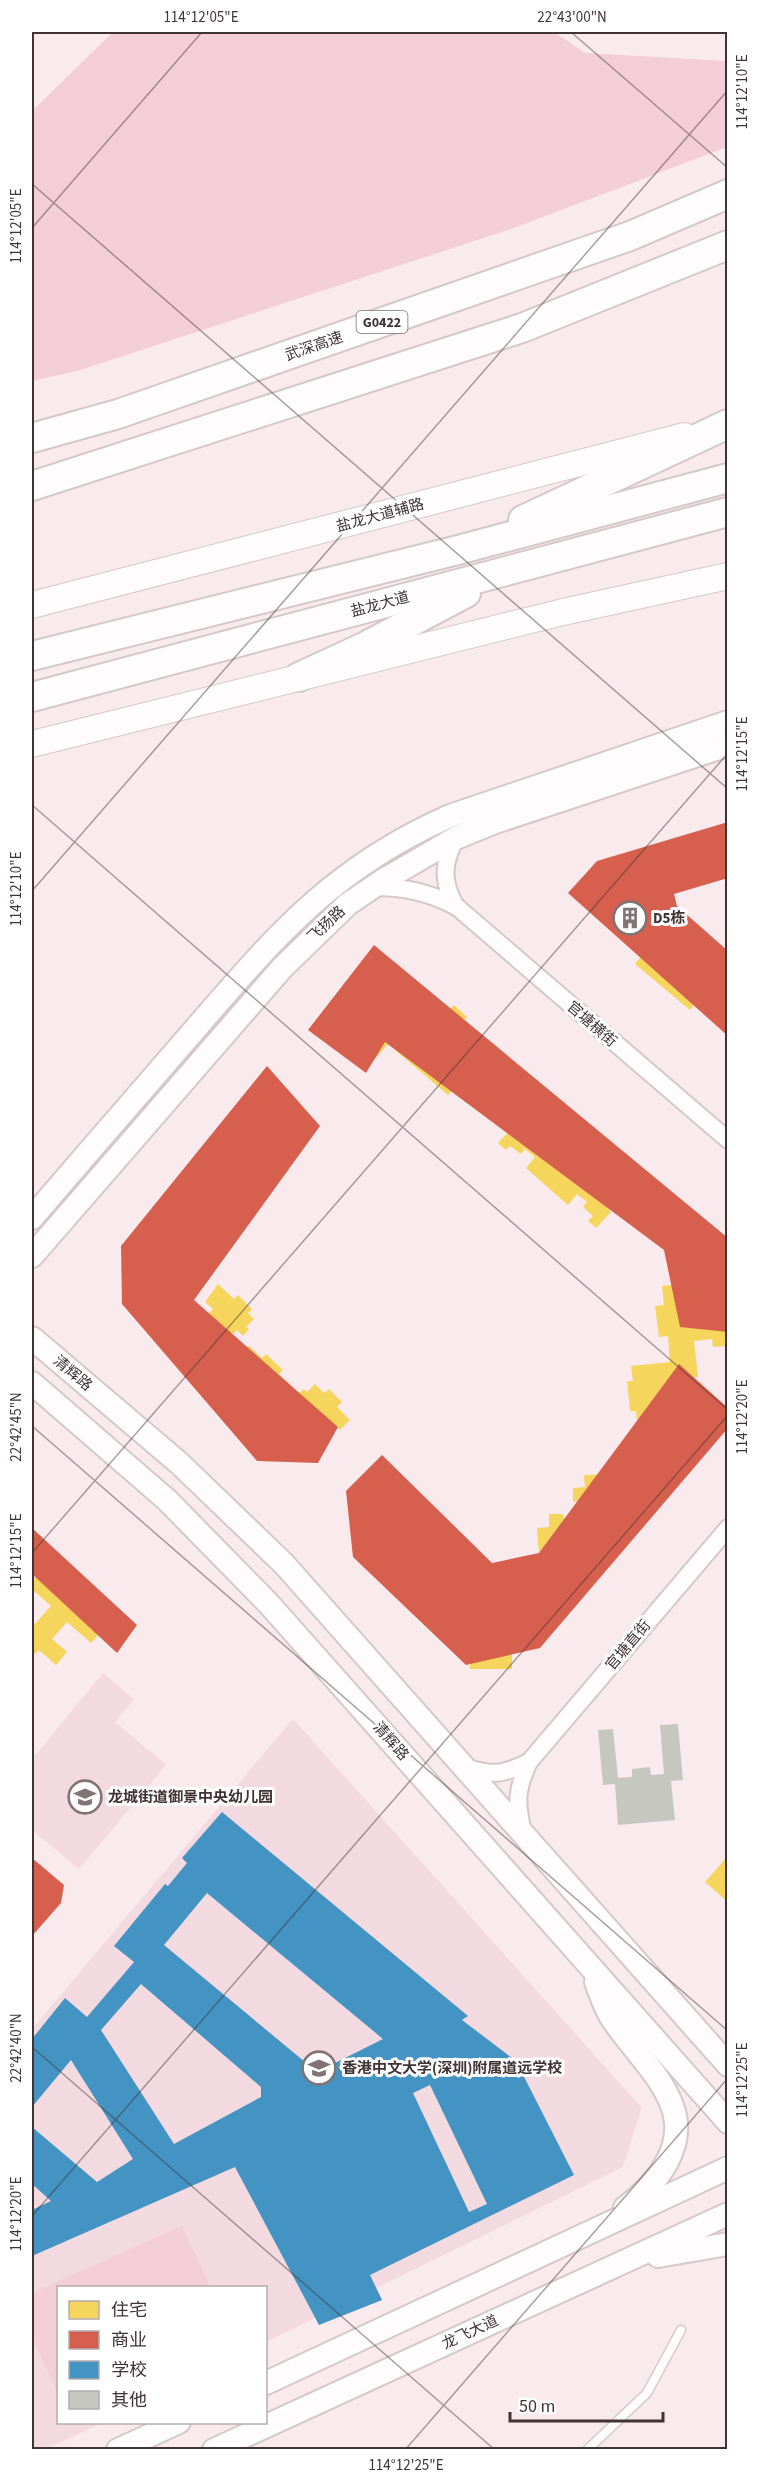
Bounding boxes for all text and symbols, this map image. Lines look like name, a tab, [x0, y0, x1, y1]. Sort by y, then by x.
text: 114°12'05"E	[163, 7, 239, 28]
text: 22°43'00"N	[537, 7, 607, 28]
text: 114°12'10"E	[732, 54, 753, 130]
text: 114°12'05"E	[6, 188, 27, 264]
road number: G0422	[356, 311, 407, 333]
street label: 武深高速	[282, 327, 346, 366]
street label: 盐龙大道辅路	[334, 494, 426, 537]
street label: 盐龙大道	[348, 587, 412, 622]
text: 114°12'15"E	[732, 716, 753, 792]
text: 114°12'10"E	[6, 851, 27, 927]
building icon: D5栋	[612, 900, 648, 936]
street label: 飞扬路	[303, 901, 350, 947]
place label: D5栋	[653, 908, 685, 929]
street label: 官塘横街	[562, 997, 621, 1052]
street label: 清辉路	[49, 1351, 97, 1396]
text: 114°12'20"E	[732, 1379, 753, 1455]
text: 22°42'45"N	[6, 1392, 27, 1462]
text: 114°12'15"E	[6, 1513, 27, 1589]
street label: 官塘直街	[601, 1616, 656, 1675]
street label: 清辉路	[368, 1717, 413, 1765]
school or university icon: 龙城街道御景中央幼儿园	[67, 1779, 103, 1815]
place label: 龙城街道御景中央幼儿园	[108, 1787, 273, 1808]
text: 22°42'40"N	[6, 2013, 27, 2083]
text: 114°12'25"E	[732, 2042, 753, 2118]
school or university icon: 香港中文大学(深圳)附属道远学校	[301, 2050, 337, 2086]
place label: 香港中文大学(深圳)附属道远学校	[342, 2058, 562, 2079]
text: 114°12'20"E	[6, 2176, 27, 2252]
legend	[57, 2286, 267, 2424]
text: 住宅	[111, 2298, 147, 2323]
street label: 龙飞大道	[439, 2310, 502, 2355]
text: 商业	[111, 2328, 147, 2353]
text: 学校	[111, 2358, 147, 2383]
scale bar	[510, 2385, 663, 2423]
text: 其他	[111, 2388, 147, 2413]
text: 50 m	[519, 2394, 555, 2419]
text: 114°12'25"E	[368, 2455, 444, 2476]

